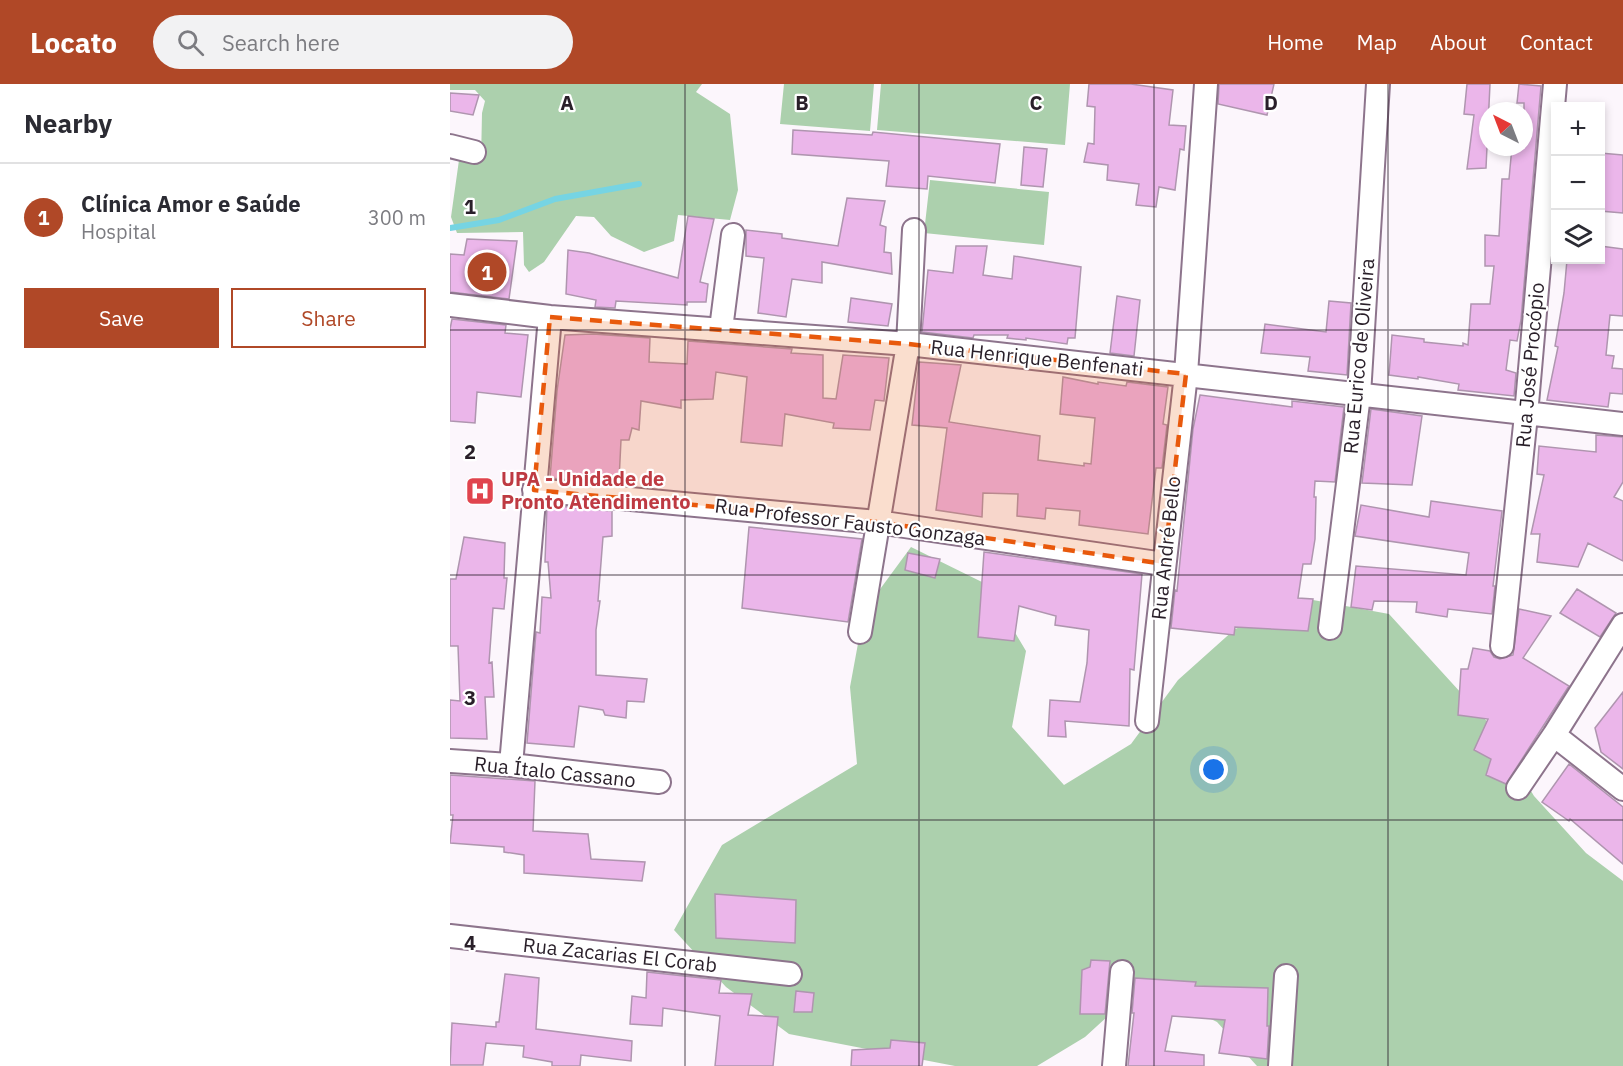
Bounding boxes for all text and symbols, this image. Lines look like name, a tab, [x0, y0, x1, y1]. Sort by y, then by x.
search box	[153, 15, 573, 69]
text: Locato	[30, 24, 117, 61]
icon: search	[174, 26, 207, 59]
text: Search here	[222, 28, 340, 57]
text: Home	[1267, 28, 1324, 56]
text: Map	[1357, 28, 1397, 56]
text: About	[1430, 28, 1487, 56]
text: Contact	[1520, 28, 1593, 56]
text: A	[560, 89, 574, 116]
text: B	[795, 89, 809, 116]
text: C	[1029, 89, 1043, 116]
text: D	[1264, 89, 1278, 116]
north arrow	[1479, 102, 1533, 156]
map controls	[1551, 102, 1605, 264]
button: +	[1551, 102, 1605, 156]
text: Nearby	[24, 106, 112, 140]
button: −	[1551, 156, 1605, 210]
text: Clínica Amor e Saúde	[81, 189, 301, 218]
text: 1	[464, 193, 476, 220]
text: 1	[38, 204, 50, 231]
text: 300 m	[368, 204, 426, 231]
button: layers	[1551, 210, 1605, 264]
text: Hospital	[81, 218, 156, 245]
pin: 1	[468, 250, 507, 294]
street label: Rua Eurico de Oliveira	[1336, 257, 1381, 455]
street label: Rua José Procópio	[1509, 281, 1550, 449]
button: Save	[24, 288, 219, 348]
button: Share	[231, 288, 426, 348]
street label: Rua Henrique Benfenati	[929, 333, 1145, 382]
text: 2	[464, 438, 476, 465]
place label: UPA - Unidade de Pronto Atendimento	[501, 465, 691, 515]
hospital icon: UPA - Unidade de Pronto Atendimento	[464, 475, 496, 507]
street label: Rua André Bello	[1145, 475, 1186, 621]
street label: Rua Professor Fausto Gonzaga	[713, 492, 987, 552]
text: 3	[464, 684, 476, 711]
street label: Rua Ítalo Cassano	[473, 750, 637, 793]
your location	[1199, 755, 1228, 784]
text: 4	[464, 929, 476, 956]
street label: Rua Zacarias El Corab	[522, 931, 718, 978]

